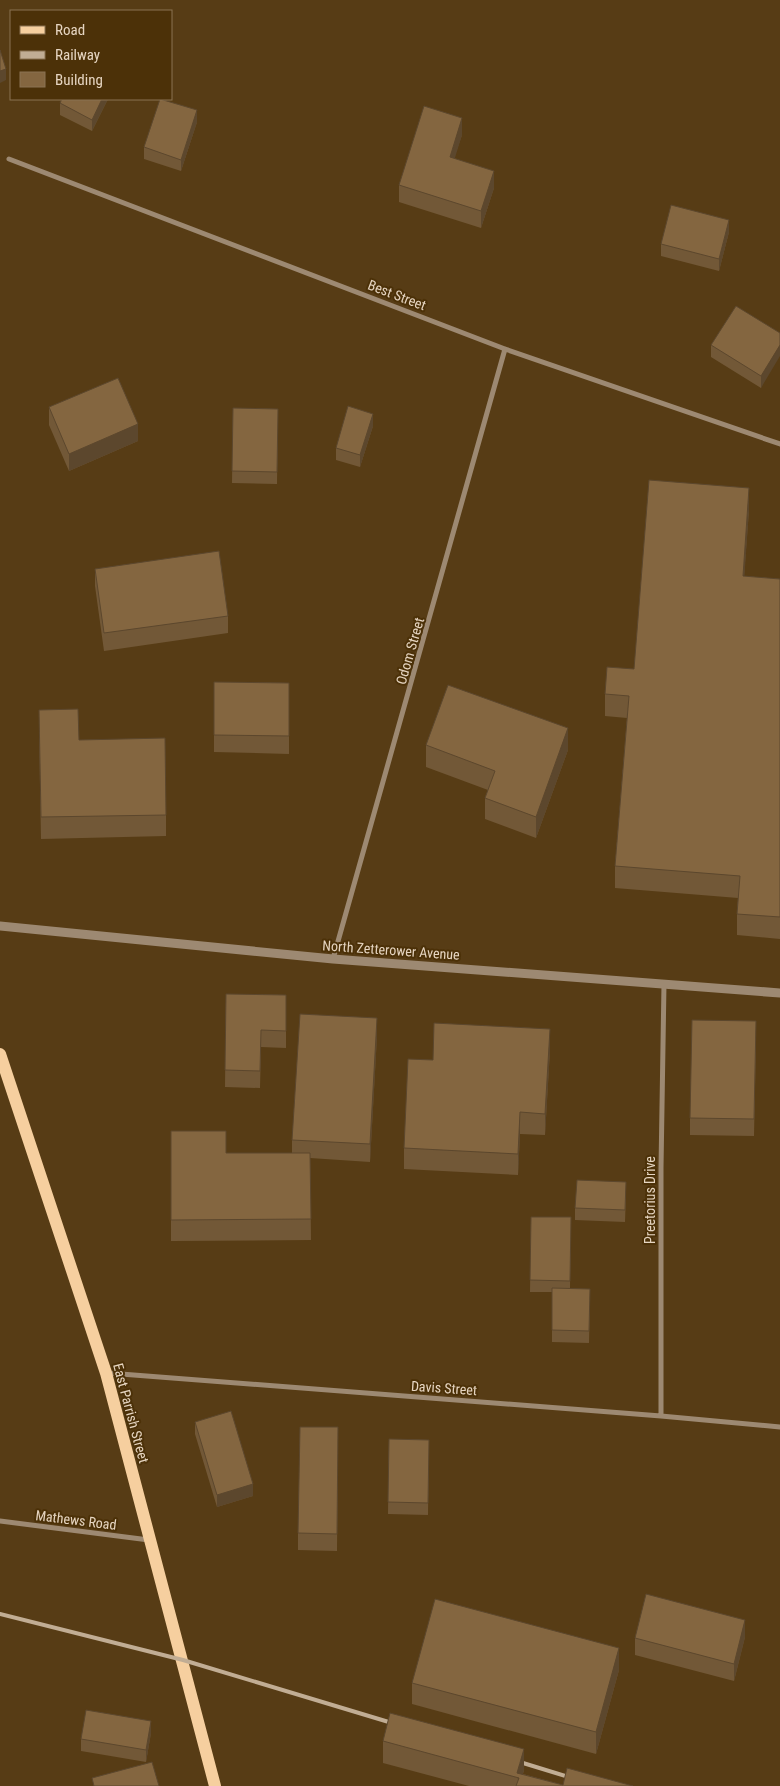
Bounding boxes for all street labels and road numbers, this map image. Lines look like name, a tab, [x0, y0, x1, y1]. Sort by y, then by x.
street label: Best Street	[366, 277, 428, 313]
street label: Odom Street	[393, 616, 427, 686]
street label: North Zetterower Avenue	[322, 937, 461, 963]
street label: Preetorius Drive	[642, 1156, 658, 1244]
street label: East Parrish Street	[110, 1361, 152, 1465]
street label: Davis Street	[410, 1378, 478, 1398]
street label: Mathews Road	[35, 1507, 117, 1533]

